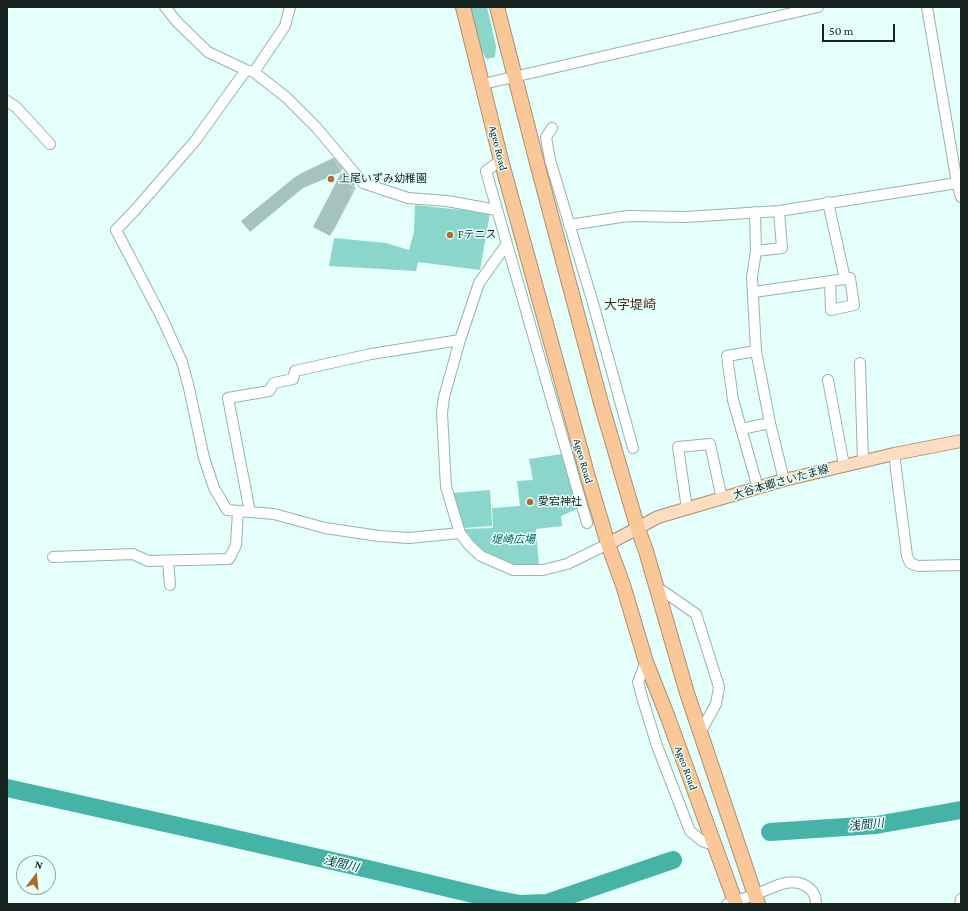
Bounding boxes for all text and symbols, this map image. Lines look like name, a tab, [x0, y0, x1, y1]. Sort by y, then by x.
scale bar	[824, 16, 897, 42]
text: 50 m	[829, 24, 853, 38]
street label: Ageo Road	[486, 124, 510, 172]
place label: 上尾いずみ幼稚園	[339, 172, 427, 186]
marker: 上尾いずみ幼稚園	[326, 174, 336, 184]
place label: Fテニス	[458, 228, 496, 242]
marker: Fテニス	[445, 230, 455, 240]
district label: 大字堤崎	[604, 297, 656, 313]
street label: Ageo Road	[570, 437, 596, 485]
street label: 大谷本郷さいたま線	[732, 462, 830, 502]
place label: 愛宕神社	[538, 495, 582, 509]
marker: 愛宕神社	[525, 497, 535, 507]
park label: 堤崎広場	[491, 533, 535, 547]
street label: Ageo Road	[672, 744, 700, 792]
water label: 浅間川	[847, 816, 885, 834]
water label: 浅間川	[322, 853, 360, 875]
north arrow	[16, 855, 56, 895]
text: N	[34, 858, 44, 871]

